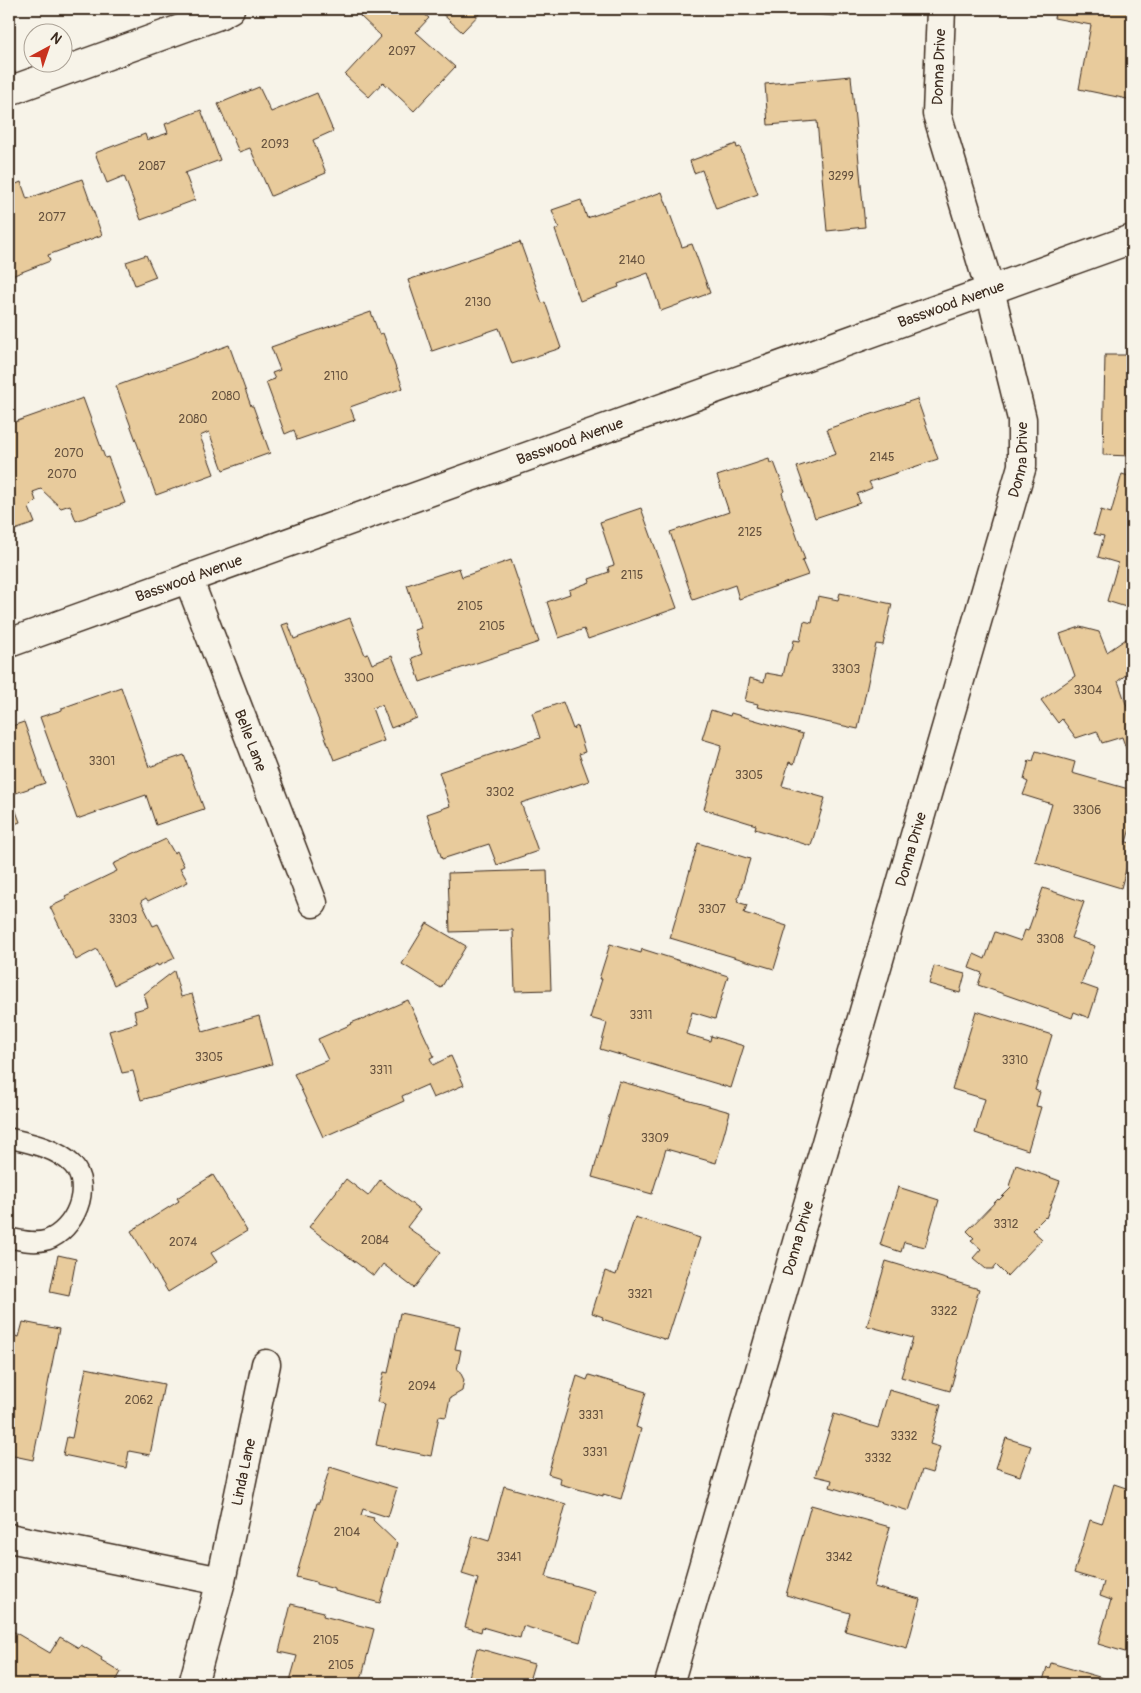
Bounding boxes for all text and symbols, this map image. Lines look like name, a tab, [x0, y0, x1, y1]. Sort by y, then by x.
north arrow	[22, 22, 72, 72]
street label: Donna Drive	[928, 28, 950, 106]
text: N	[47, 29, 65, 48]
house number: 2097	[388, 44, 416, 59]
house number: 2093	[261, 137, 289, 152]
house number: 2087	[138, 159, 166, 174]
house number: 3299	[828, 169, 854, 184]
house number: 2077	[38, 210, 66, 225]
house number: 2140	[619, 253, 645, 268]
street label: Basswood Avenue	[895, 276, 1007, 332]
house number: 2130	[465, 295, 491, 310]
house number: 2110	[324, 369, 348, 384]
house number: 2080	[211, 389, 241, 404]
house number: 2080	[178, 412, 208, 427]
street label: Basswood Avenue	[514, 413, 626, 469]
street label: Donna Drive	[1004, 421, 1032, 500]
house number: 2070	[54, 446, 84, 461]
house number: 2145	[870, 450, 894, 465]
house number: 2070	[47, 467, 77, 482]
house number: 2125	[738, 525, 762, 540]
street label: Basswood Avenue	[133, 550, 245, 606]
house number: 2115	[621, 568, 643, 583]
house number: 2105	[457, 599, 483, 614]
house number: 2105	[479, 619, 505, 634]
house number: 3303	[832, 662, 860, 677]
house number: 3300	[344, 671, 374, 686]
house number: 3304	[1074, 683, 1102, 698]
street label: Belle Lane	[230, 707, 271, 775]
house number: 3301	[89, 754, 115, 769]
house number: 3305	[735, 768, 763, 783]
house number: 3302	[486, 785, 514, 800]
house number: 3306	[1073, 803, 1101, 818]
street label: Donna Drive	[891, 809, 931, 889]
house number: 3307	[698, 902, 727, 917]
house number: 3303	[109, 912, 137, 927]
house number: 3308	[1036, 932, 1064, 947]
house number: 3311	[630, 1008, 652, 1023]
house number: 3305	[195, 1050, 223, 1065]
house number: 3310	[1002, 1053, 1028, 1068]
house number: 3311	[370, 1063, 392, 1078]
house number: 3309	[641, 1131, 669, 1146]
street label: Donna Drive	[778, 1198, 818, 1278]
house number: 3312	[994, 1217, 1019, 1232]
house number: 2084	[361, 1233, 389, 1248]
house number: 2074	[169, 1235, 197, 1250]
house number: 3321	[628, 1287, 652, 1302]
house number: 3322	[931, 1304, 958, 1319]
house number: 2094	[408, 1379, 436, 1394]
house number: 2062	[125, 1393, 154, 1408]
house number: 3331	[579, 1408, 603, 1423]
house number: 3332	[891, 1429, 918, 1444]
street label: Linda Lane	[227, 1436, 260, 1507]
house number: 3331	[583, 1445, 607, 1460]
house number: 3332	[865, 1451, 892, 1466]
house number: 2104	[334, 1525, 360, 1540]
house number: 3341	[496, 1550, 522, 1565]
house number: 3342	[825, 1550, 853, 1565]
house number: 2105	[313, 1633, 339, 1648]
house number: 2105	[328, 1658, 354, 1673]

